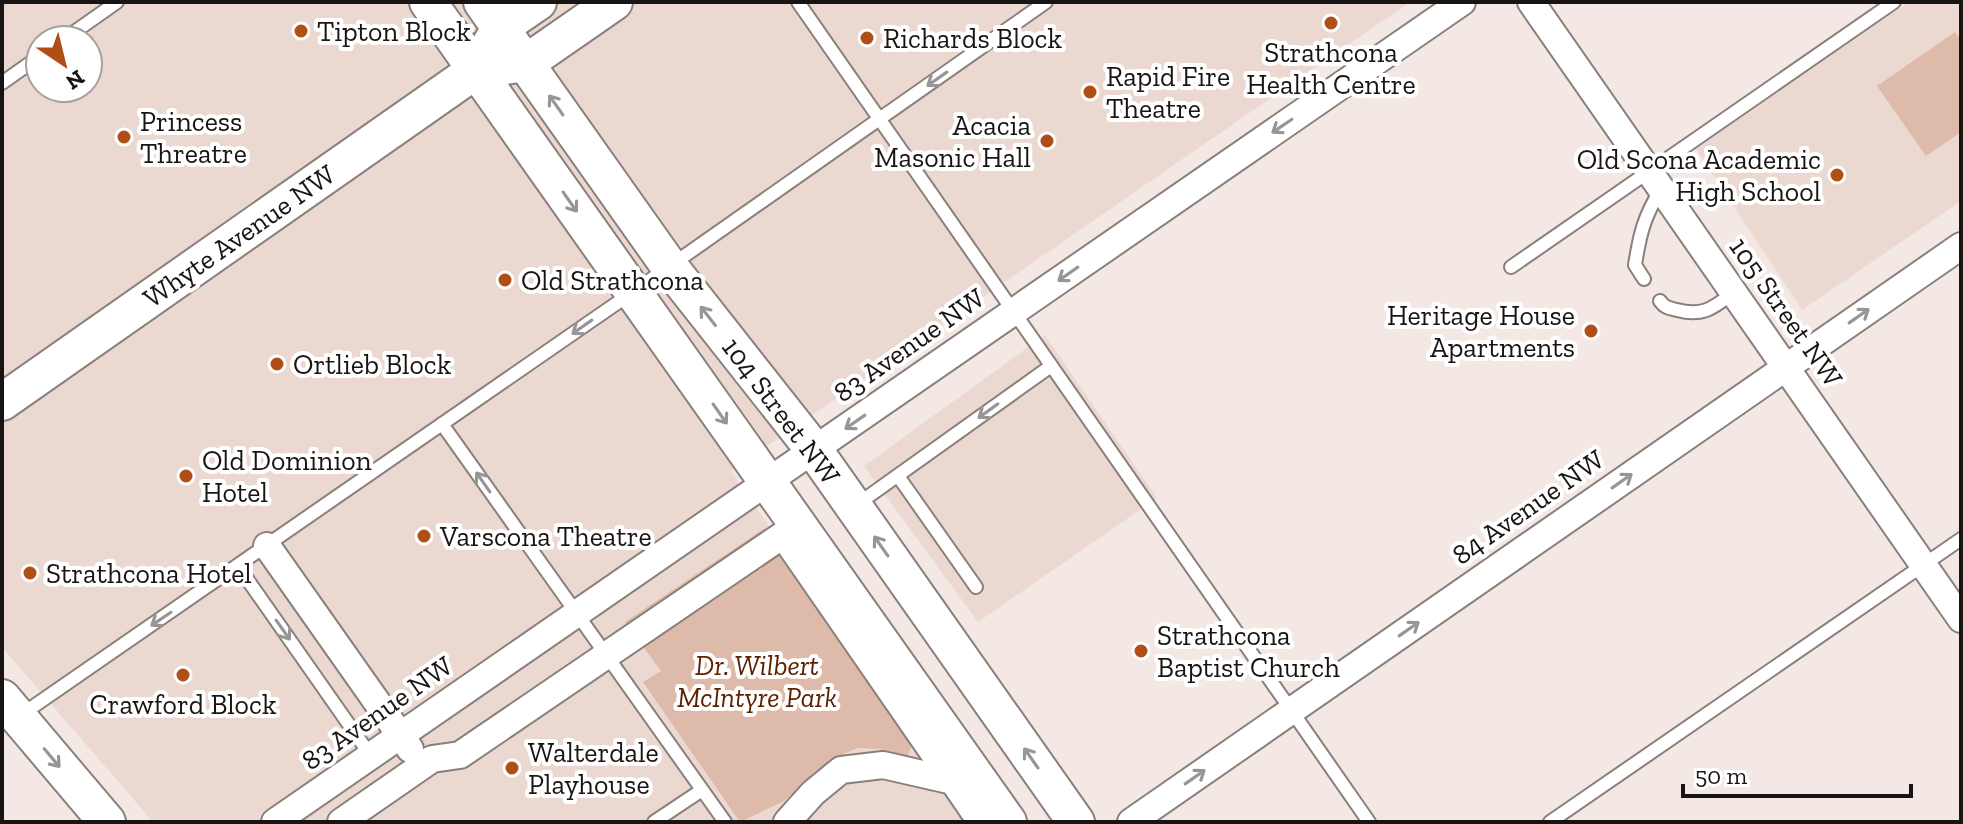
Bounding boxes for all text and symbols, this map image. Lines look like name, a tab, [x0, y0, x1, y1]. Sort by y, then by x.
marker: Strathcona Health Centre	[1322, 14, 1340, 32]
place label: Tipton Block	[317, 15, 471, 48]
marker: Tipton Block	[292, 22, 310, 40]
place label: Richards Block	[883, 22, 1063, 55]
north arrow	[24, 24, 104, 104]
marker: Richards Block	[858, 29, 876, 47]
place label: Strathcona Health Centre	[1246, 36, 1416, 101]
place label: Rapid Fire Theatre	[1106, 60, 1230, 125]
text: N	[60, 64, 90, 96]
one-way arrow	[926, 71, 948, 87]
marker: Rapid Fire Theatre	[1081, 83, 1099, 101]
one-way arrow	[548, 95, 565, 116]
place label: Princess Threatre	[140, 105, 247, 170]
place label: Acacia Masonic Hall	[874, 109, 1031, 174]
one-way arrow	[1272, 118, 1294, 134]
marker: Princess Threatre	[115, 128, 133, 146]
marker: Acacia Masonic Hall	[1038, 132, 1056, 150]
place label: Old Scona Academic High School	[1577, 143, 1821, 208]
street label: Whyte Avenue NW	[137, 157, 342, 314]
marker: Old Scona Academic High School	[1828, 166, 1846, 184]
one-way arrow	[561, 191, 578, 212]
street label: 105 Street NW	[1722, 231, 1850, 394]
place label: Old Strathcona	[521, 264, 704, 297]
one-way arrow	[1058, 265, 1080, 282]
marker: Old Strathcona	[496, 271, 514, 289]
street label: 83 Avenue NW	[827, 280, 991, 409]
place label: Heritage House Apartments	[1387, 299, 1575, 364]
one-way arrow	[699, 306, 717, 327]
one-way arrow	[1848, 308, 1870, 324]
one-way arrow	[572, 319, 594, 335]
marker: Heritage House Apartments	[1582, 322, 1600, 340]
street label: 104 Street NW	[715, 331, 847, 492]
place label: Ortlieb Block	[293, 348, 452, 381]
marker: Ortlieb Block	[268, 355, 286, 373]
one-way arrow	[712, 402, 728, 424]
one-way arrow	[977, 403, 999, 419]
one-way arrow	[844, 414, 866, 430]
street label: 84 Avenue NW	[1446, 442, 1611, 571]
place label: Old Dominion Hotel	[202, 444, 372, 509]
marker: Old Dominion Hotel	[177, 467, 195, 485]
one-way arrow	[475, 471, 491, 493]
one-way arrow	[1611, 473, 1633, 489]
place label: Varscona Theatre	[439, 520, 652, 553]
marker: Varscona Theatre	[415, 527, 433, 545]
one-way arrow	[873, 535, 889, 557]
place label: Strathcona Hotel	[46, 557, 252, 590]
marker: Strathcona Hotel	[21, 564, 39, 582]
one-way arrow	[151, 611, 173, 627]
one-way arrow	[275, 618, 291, 640]
place label: Strathcona Baptist Church	[1157, 619, 1340, 684]
one-way arrow	[1397, 621, 1419, 637]
marker: Strathcona Baptist Church	[1132, 642, 1150, 660]
street label: 83 Avenue NW	[295, 648, 459, 777]
park label: Dr. Wilbert McIntyre Park	[677, 649, 837, 714]
marker: Crawford Block	[174, 666, 192, 684]
place label: Crawford Block	[90, 688, 277, 721]
place label: Walterdale Playhouse	[528, 736, 659, 801]
one-way arrow	[43, 747, 61, 767]
one-way arrow	[1023, 748, 1039, 770]
scale bar	[1683, 748, 1911, 798]
marker: Walterdale Playhouse	[503, 759, 521, 777]
text: 50 m	[1695, 761, 1748, 790]
one-way arrow	[1184, 769, 1206, 785]

